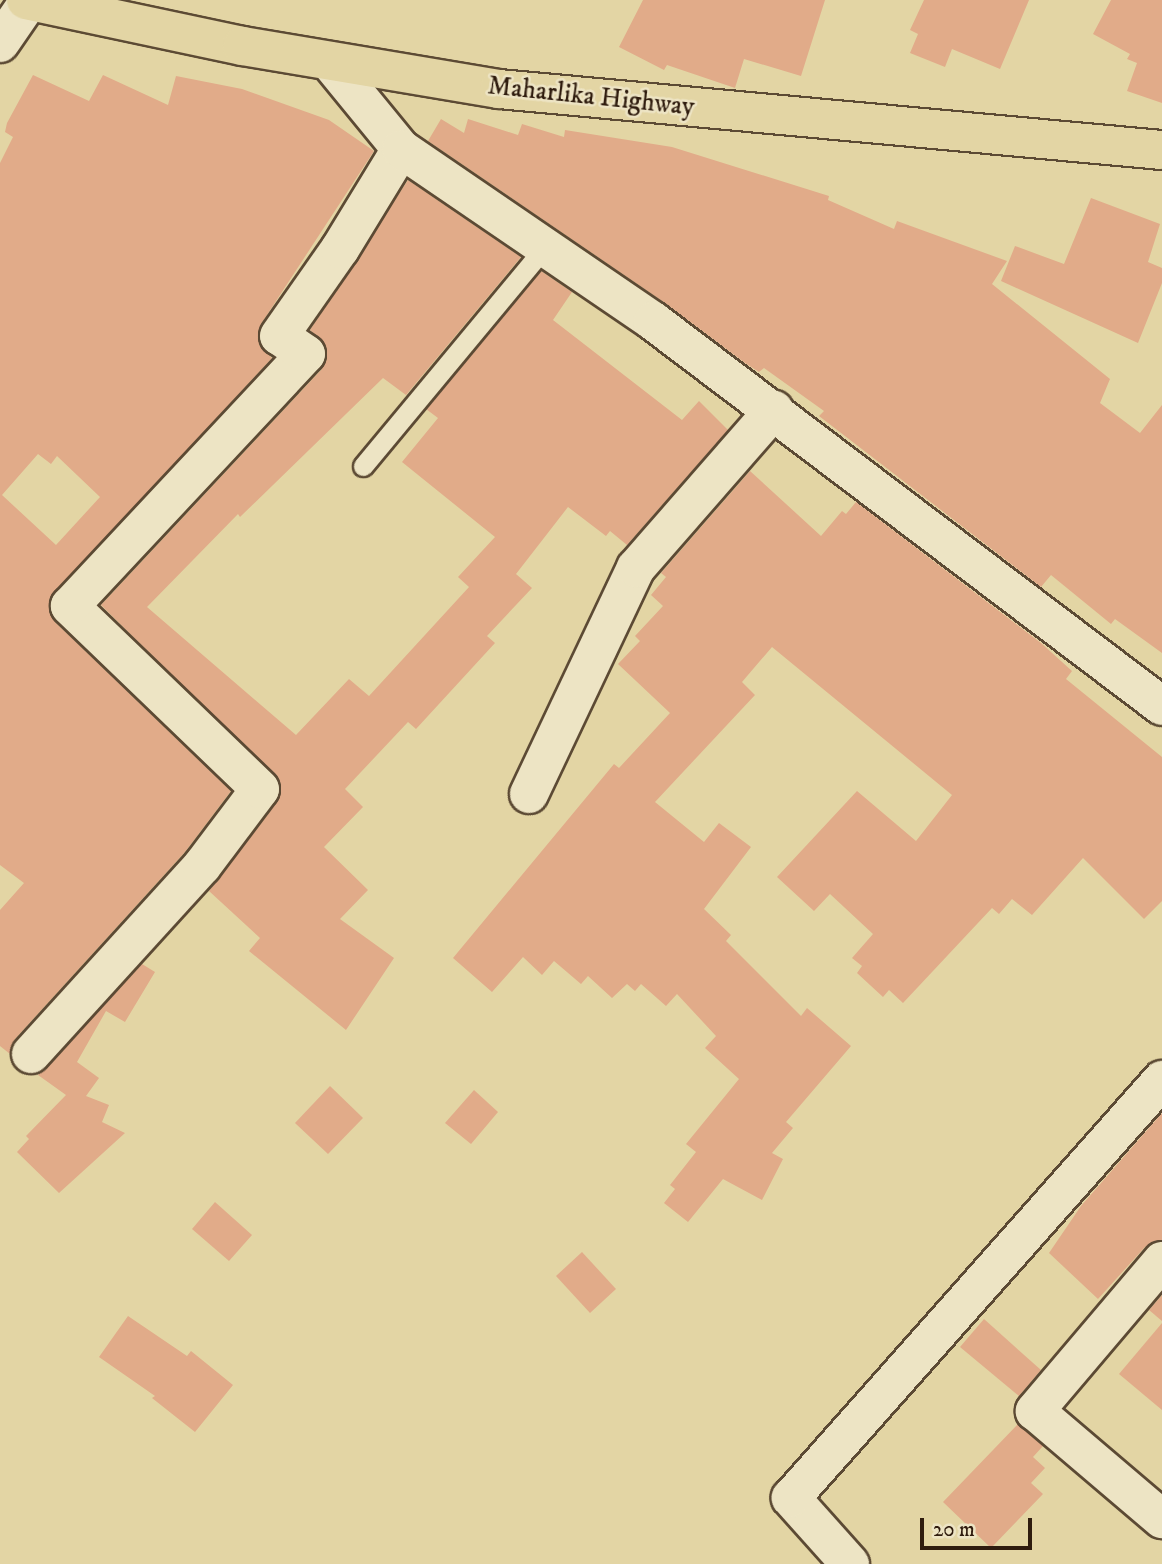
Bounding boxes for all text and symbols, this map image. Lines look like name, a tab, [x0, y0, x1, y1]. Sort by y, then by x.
street label: Maharlika Highway	[486, 71, 696, 123]
scale bar	[924, 1504, 1036, 1548]
text: 20 m	[933, 1517, 975, 1543]

